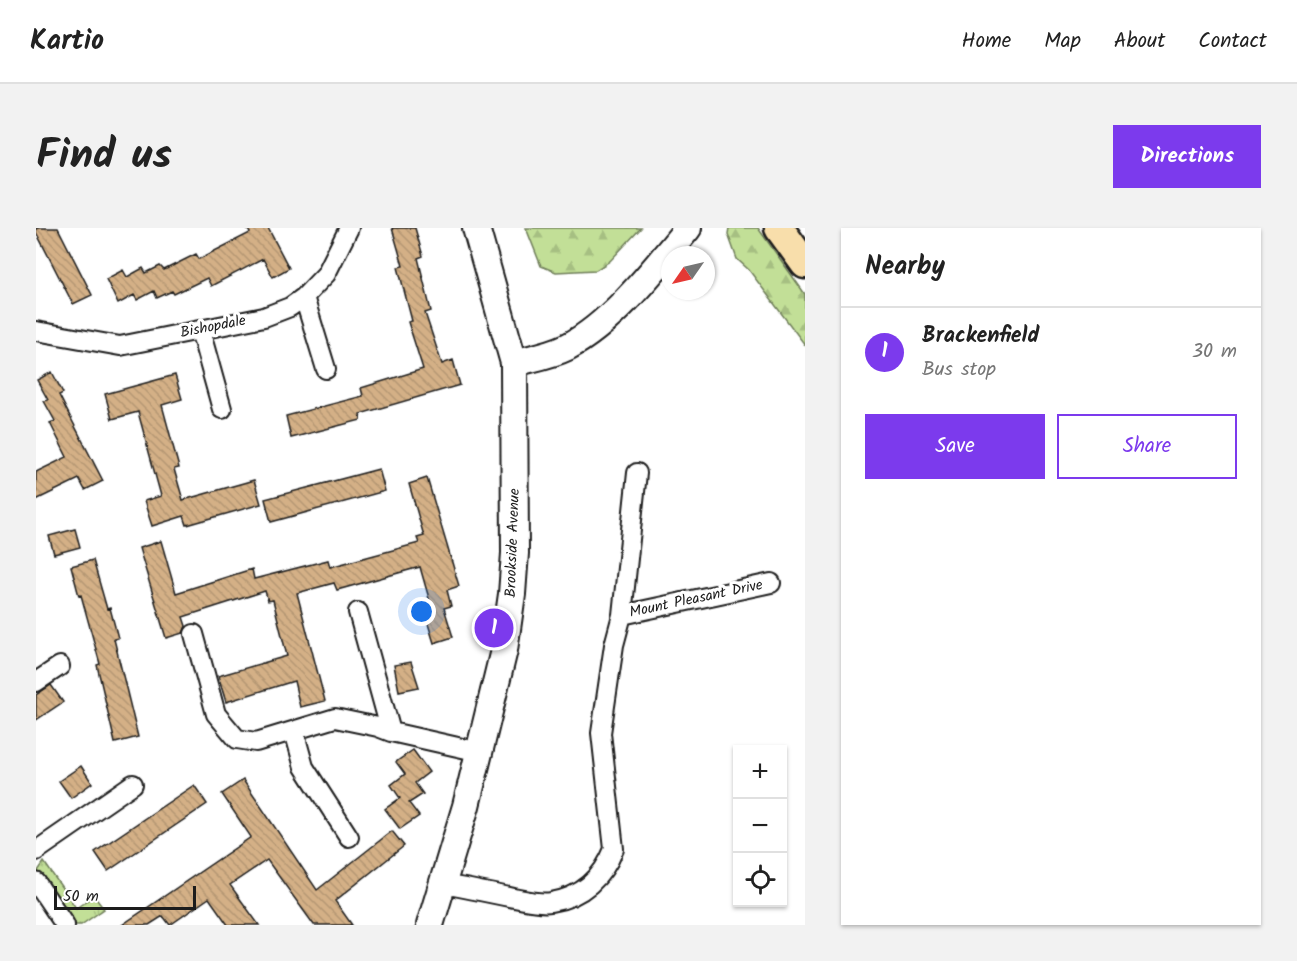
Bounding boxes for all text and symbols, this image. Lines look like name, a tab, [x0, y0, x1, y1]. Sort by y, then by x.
text: Kartio	[30, 19, 104, 64]
text: Home	[962, 25, 1011, 58]
text: Map	[1044, 25, 1081, 58]
text: About	[1114, 25, 1165, 58]
text: Contact	[1198, 25, 1267, 58]
text: Find us	[36, 123, 172, 190]
button: Directions	[1113, 125, 1261, 188]
north arrow	[661, 246, 715, 300]
text: Nearby	[865, 246, 945, 288]
street label: Bishopdale	[178, 309, 248, 345]
text: Brackenfield	[922, 319, 1039, 354]
text: 1	[881, 336, 888, 368]
text: 30 m	[1192, 336, 1237, 368]
text: Bus stop	[922, 354, 996, 386]
button: Save	[865, 414, 1045, 479]
button: Share	[1057, 414, 1237, 479]
street label: Brookside Avenue	[499, 488, 527, 598]
street label: Mount Pleasant Drive	[627, 573, 765, 625]
your location	[407, 597, 436, 626]
pin: 1	[474, 606, 514, 650]
map controls	[733, 745, 787, 907]
button: +	[733, 745, 787, 799]
button: −	[733, 799, 787, 853]
button: locate	[733, 853, 787, 907]
scale bar	[54, 883, 196, 910]
text: 50 m	[63, 884, 99, 909]

